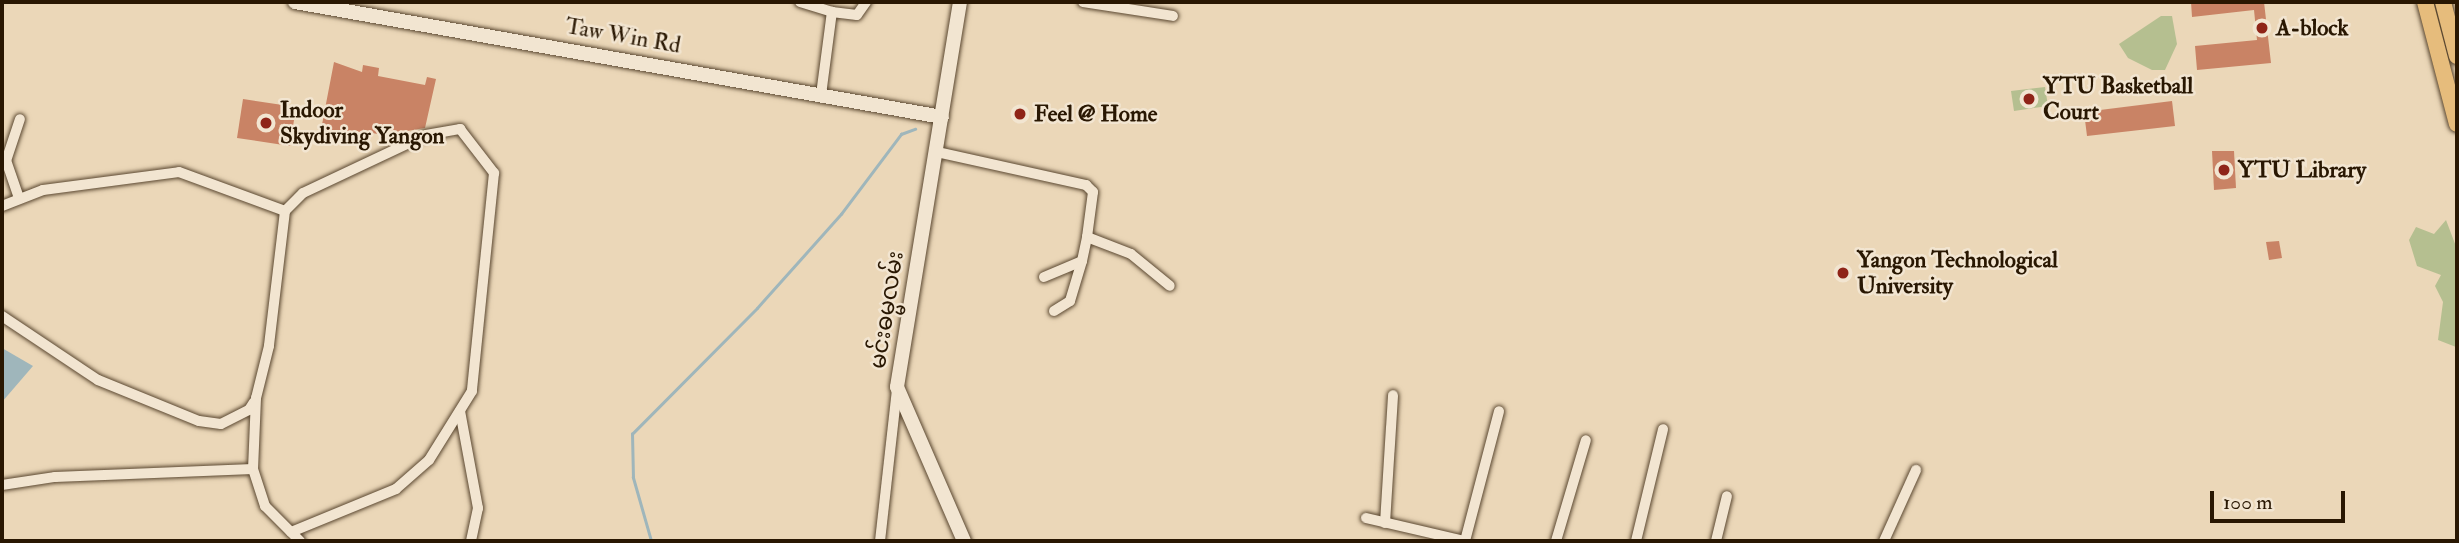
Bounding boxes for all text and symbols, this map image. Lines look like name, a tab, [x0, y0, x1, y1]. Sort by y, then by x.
street label: Taw Win Rd	[563, 12, 683, 60]
place label: A-block	[2276, 14, 2349, 42]
marker: A-block	[2254, 20, 2270, 36]
place label: YTU Basketball Court	[2043, 72, 2193, 126]
marker: YTU Basketball Court	[2021, 91, 2037, 107]
place label: Indoor Skydiving Yangon	[280, 96, 444, 150]
place label: Feel @ Home	[1034, 100, 1157, 128]
marker: Feel @ Home	[1012, 106, 1028, 122]
marker: Indoor Skydiving Yangon	[258, 115, 274, 131]
place label: YTU Library	[2238, 156, 2366, 184]
marker: YTU Library	[2216, 162, 2232, 178]
place label: Yangon Technological University	[1857, 246, 2058, 300]
street label: မင်းဓမ္မလမ်း	[864, 249, 910, 371]
marker: Yangon Technological University	[1835, 265, 1851, 281]
scale bar	[2214, 476, 2349, 520]
text: 100 m	[2223, 489, 2273, 516]

